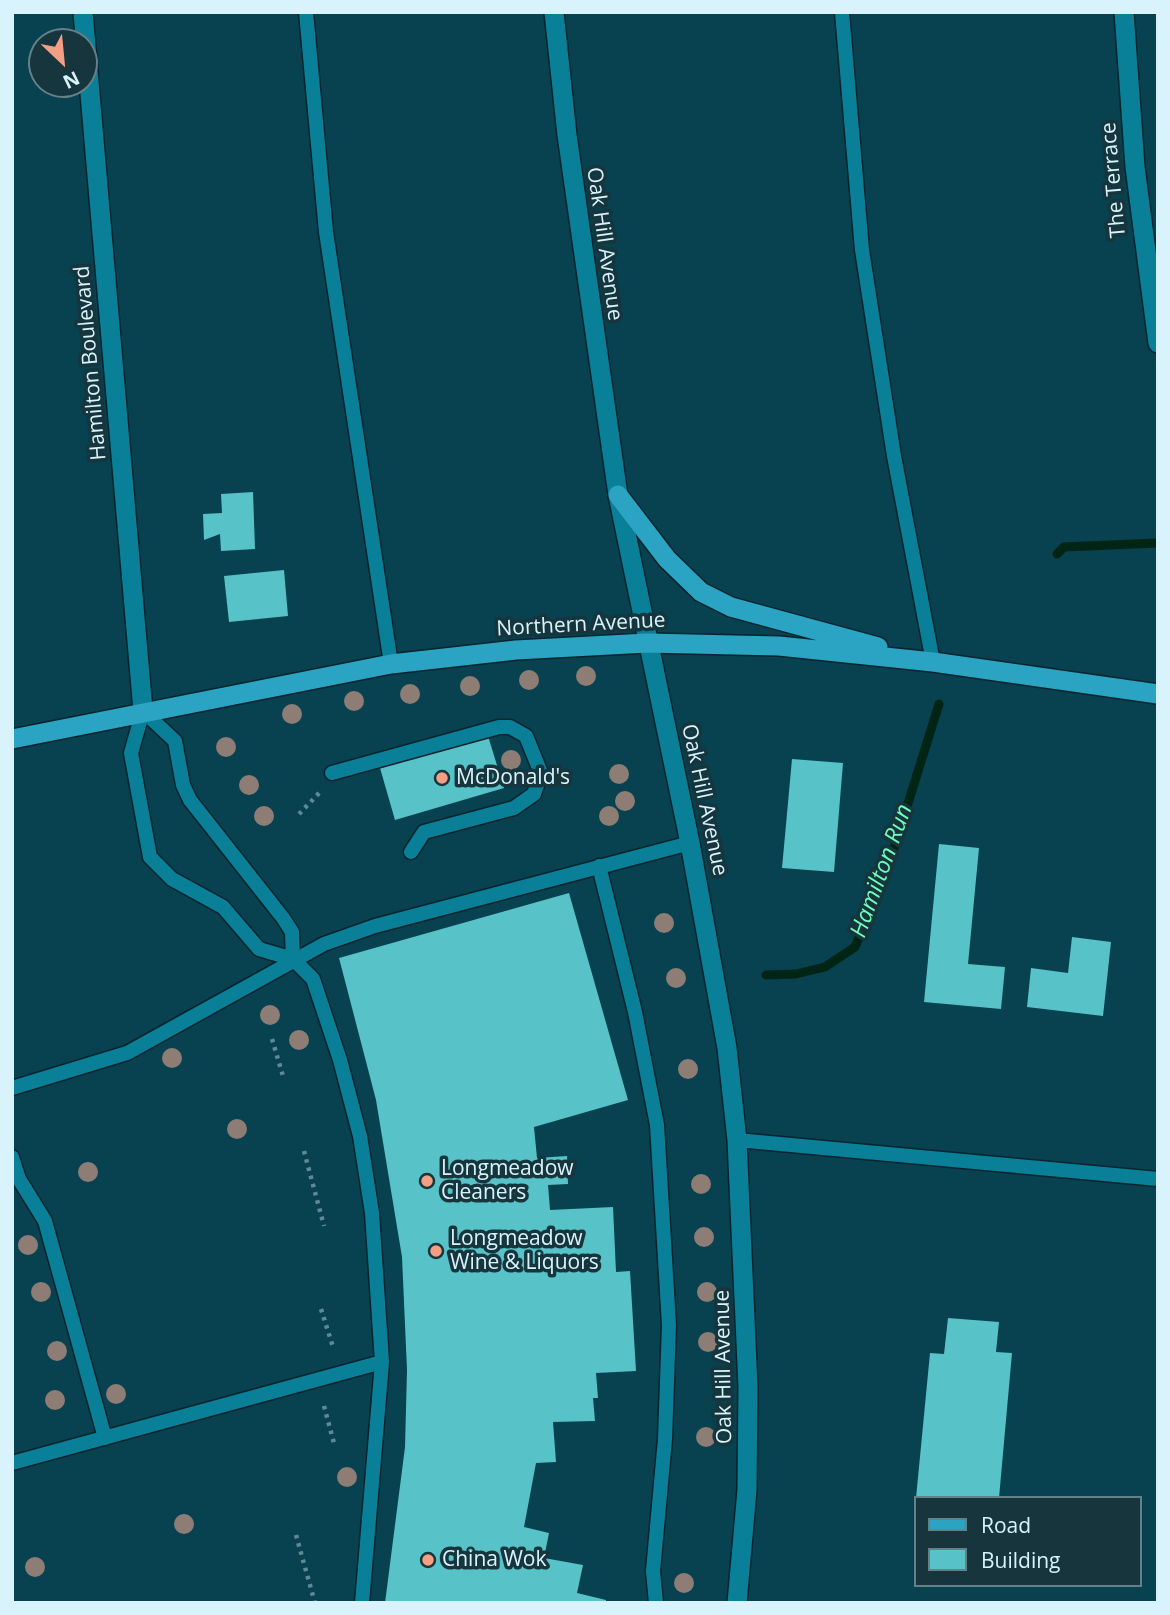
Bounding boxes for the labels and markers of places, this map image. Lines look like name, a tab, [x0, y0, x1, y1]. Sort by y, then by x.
place label: McDonald's	[456, 765, 570, 791]
marker: McDonald's	[434, 770, 450, 786]
place label: Longmeadow Cleaners	[441, 1156, 574, 1206]
marker: Longmeadow Cleaners	[419, 1173, 435, 1189]
place label: Longmeadow Wine & Liquors	[450, 1226, 599, 1276]
marker: Longmeadow Wine & Liquors	[428, 1243, 444, 1259]
place label: China Wok	[442, 1547, 546, 1573]
marker: China Wok	[420, 1552, 436, 1568]

